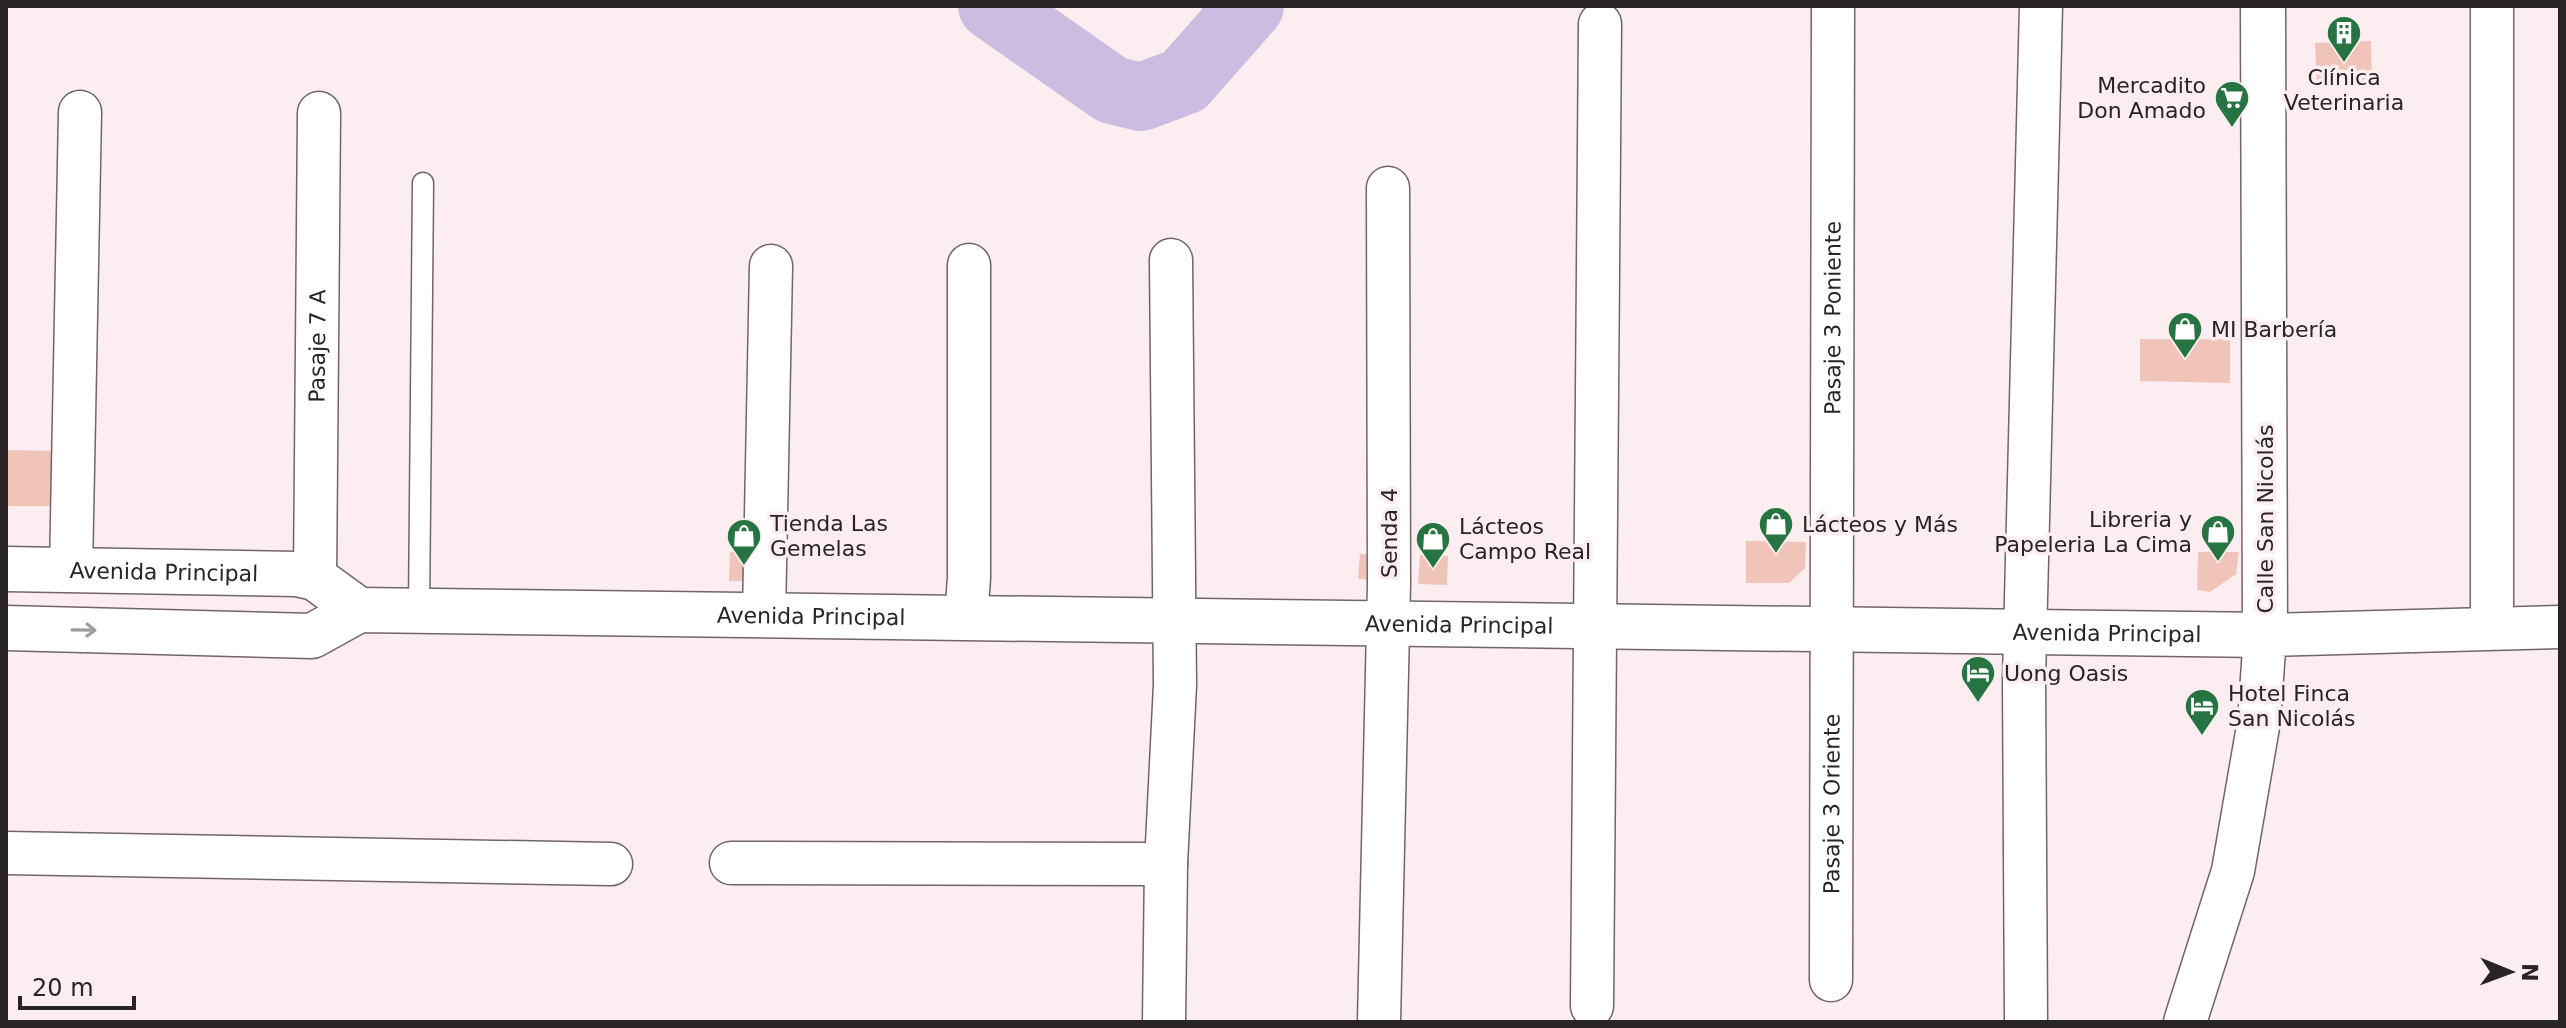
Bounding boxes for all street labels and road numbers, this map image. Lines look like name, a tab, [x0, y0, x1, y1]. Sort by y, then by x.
street label: Pasaje 3 Poniente	[1820, 221, 1846, 415]
street label: Pasaje 7 A	[305, 289, 330, 403]
street label: Calle San Nicolás	[2253, 424, 2278, 614]
street label: Senda 4	[1377, 488, 1402, 578]
street label: Avenida Principal	[69, 558, 259, 586]
street label: Avenida Principal	[717, 603, 906, 630]
street label: Avenida Principal	[1365, 611, 1554, 639]
street label: Avenida Principal	[2013, 620, 2202, 647]
street label: Pasaje 3 Oriente	[1819, 714, 1845, 894]

